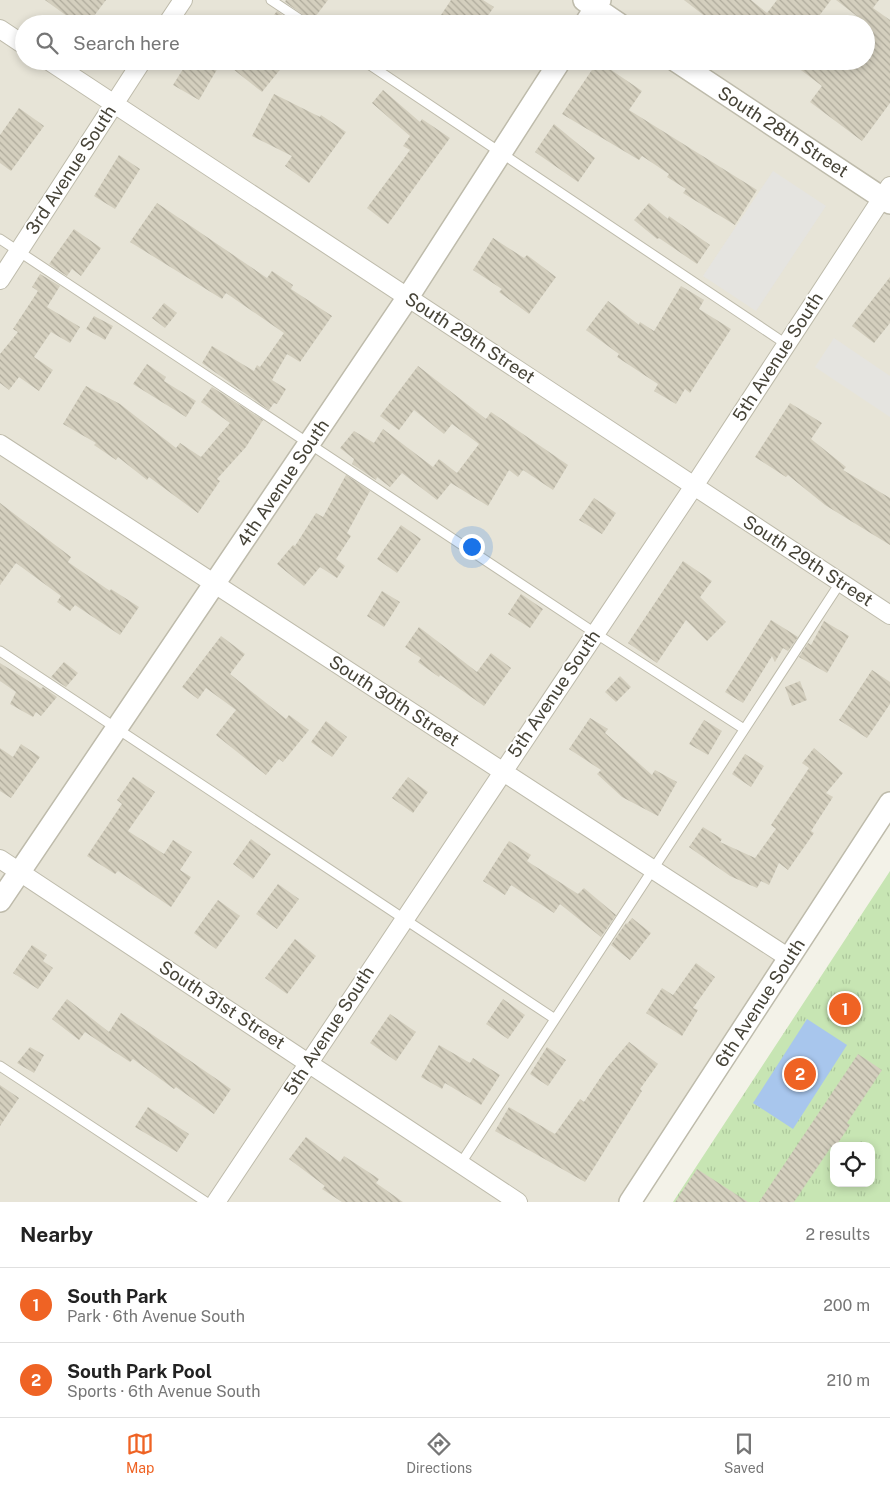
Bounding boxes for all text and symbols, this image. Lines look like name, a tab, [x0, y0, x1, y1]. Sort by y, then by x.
search box	[15, 15, 875, 70]
icon: search	[33, 29, 61, 57]
text: Search here	[73, 32, 180, 54]
street label: South 28th Street	[714, 82, 852, 182]
street label: 3rd Avenue South	[21, 101, 120, 238]
street label: South 29th Street	[401, 288, 539, 387]
street label: 5th Avenue South	[728, 288, 827, 425]
street label: 4th Avenue South	[232, 415, 333, 550]
street label: South 29th Street	[739, 511, 877, 610]
your location	[459, 534, 485, 560]
street label: 5th Avenue South	[503, 626, 604, 762]
street label: South 30th Street	[325, 651, 463, 751]
street label: 6th Avenue South	[710, 934, 809, 1071]
street label: South 31st Street	[155, 956, 289, 1053]
street label: 5th Avenue South	[279, 962, 378, 1099]
pin: 1	[829, 990, 861, 1028]
pin: 2	[784, 1055, 816, 1093]
map controls	[830, 1142, 875, 1187]
button: locate	[830, 1142, 875, 1187]
text: Nearby	[20, 1222, 93, 1247]
text: 2 results	[805, 1225, 870, 1244]
text: South Park	[67, 1285, 167, 1307]
text: 1	[33, 1296, 39, 1315]
text: 200 m	[823, 1296, 870, 1315]
text: Park · 6th Avenue South	[67, 1307, 245, 1326]
text: South Park Pool	[67, 1360, 212, 1382]
text: 2	[31, 1371, 41, 1390]
text: 210 m	[826, 1371, 870, 1390]
text: Sports · 6th Avenue South	[67, 1382, 260, 1401]
tab: Map	[126, 1430, 154, 1476]
tab: Directions	[406, 1430, 472, 1476]
tab: Saved	[724, 1430, 764, 1476]

